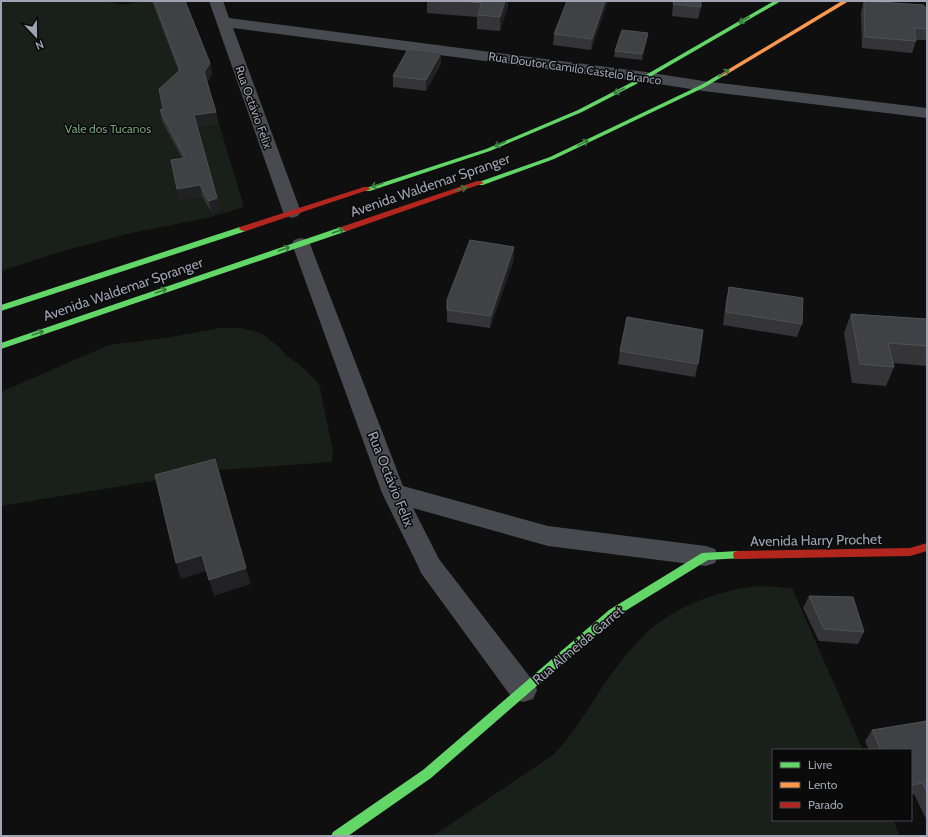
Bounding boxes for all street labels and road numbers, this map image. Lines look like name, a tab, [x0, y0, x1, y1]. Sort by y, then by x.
street label: Rua Doutor Camilo Castelo Branco	[488, 48, 663, 88]
street label: Rua Octávio Felix	[232, 64, 276, 151]
street label: Avenida Waldemar Spranger	[348, 149, 513, 221]
street label: Avenida Waldemar Spranger	[41, 253, 206, 325]
street label: Rua Octávio Felix	[364, 429, 418, 530]
street label: Avenida Harry Prochet	[750, 530, 882, 550]
street label: Rua Almeida Garret	[529, 601, 628, 689]

